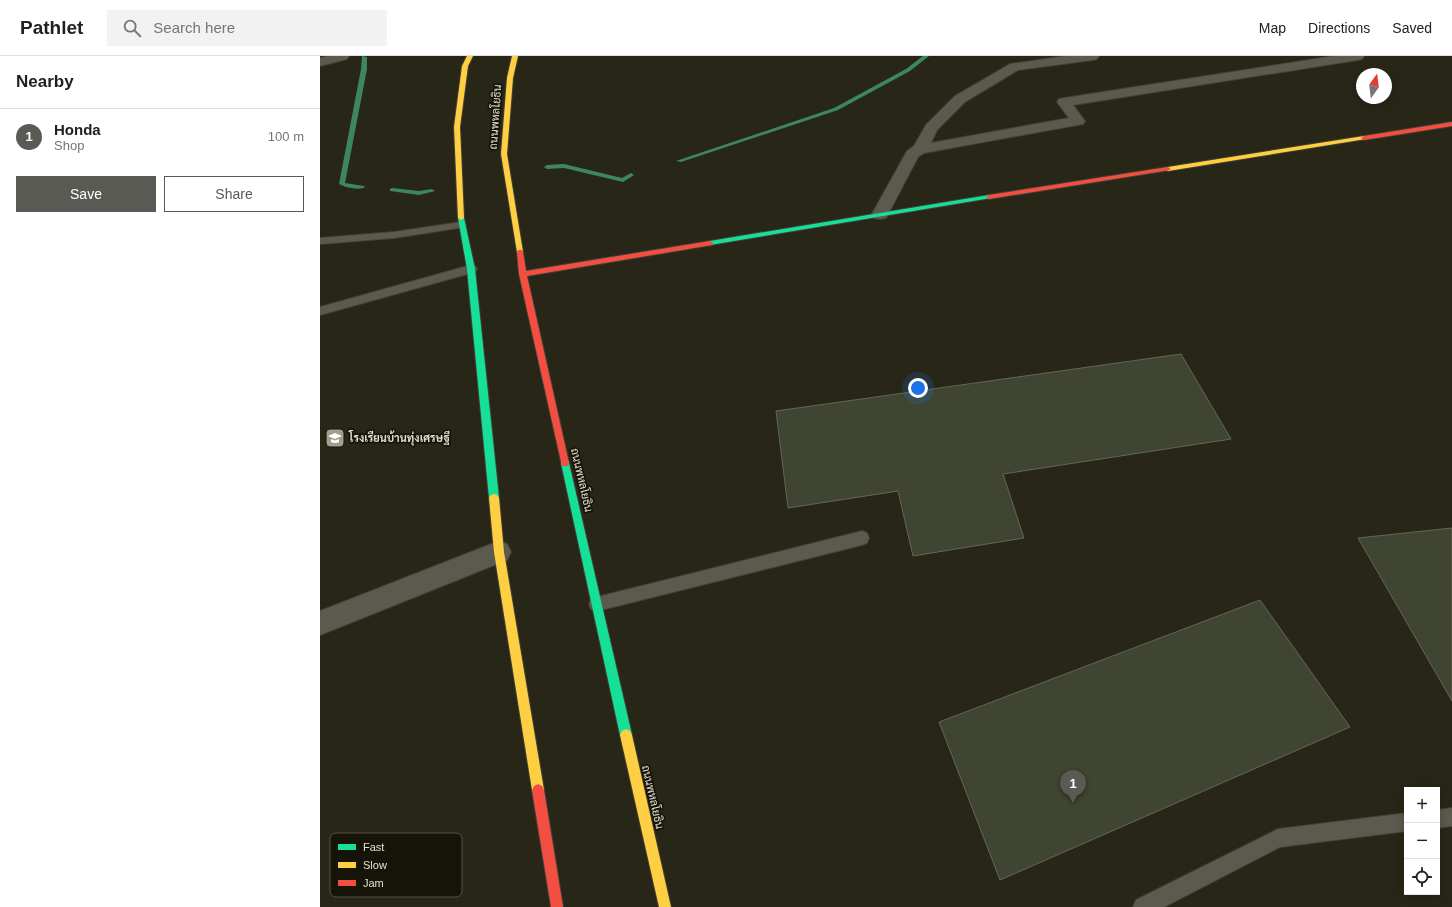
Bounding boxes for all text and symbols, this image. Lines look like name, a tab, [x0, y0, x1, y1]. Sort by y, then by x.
search box	[107, 10, 387, 46]
text: Pathlet	[20, 17, 83, 38]
icon: search	[121, 17, 143, 39]
text: Search here	[153, 19, 235, 36]
text: Map	[1259, 20, 1286, 36]
text: Directions	[1308, 20, 1370, 36]
text: Saved	[1392, 20, 1432, 36]
north arrow	[1356, 68, 1392, 104]
text: Nearby	[16, 72, 74, 91]
street label: ถนนพหลโยธิน	[485, 84, 503, 150]
text: Honda	[54, 121, 101, 138]
text: 1	[25, 129, 33, 144]
text: 100 m	[268, 129, 304, 144]
text: Shop	[54, 138, 84, 153]
button: Save	[16, 176, 156, 212]
button: Share	[164, 176, 304, 212]
your location	[908, 378, 928, 398]
school or university icon: โรงเรียนบ้านทุ่งเศรษฐี	[324, 427, 346, 449]
place label: โรงเรียนบ้านทุ่งเศรษฐี	[348, 430, 450, 446]
street label: ถนนพหลโยธิน	[569, 446, 597, 513]
street label: ถนนพหลโยธิน	[640, 763, 668, 830]
pin: 1	[1060, 770, 1086, 803]
map controls	[1404, 787, 1440, 895]
button: +	[1404, 787, 1440, 823]
button: −	[1404, 823, 1440, 859]
legend	[330, 833, 462, 897]
text: Fast	[363, 841, 384, 853]
text: Slow	[363, 859, 387, 871]
button: locate	[1404, 859, 1440, 895]
text: Jam	[363, 877, 384, 889]

